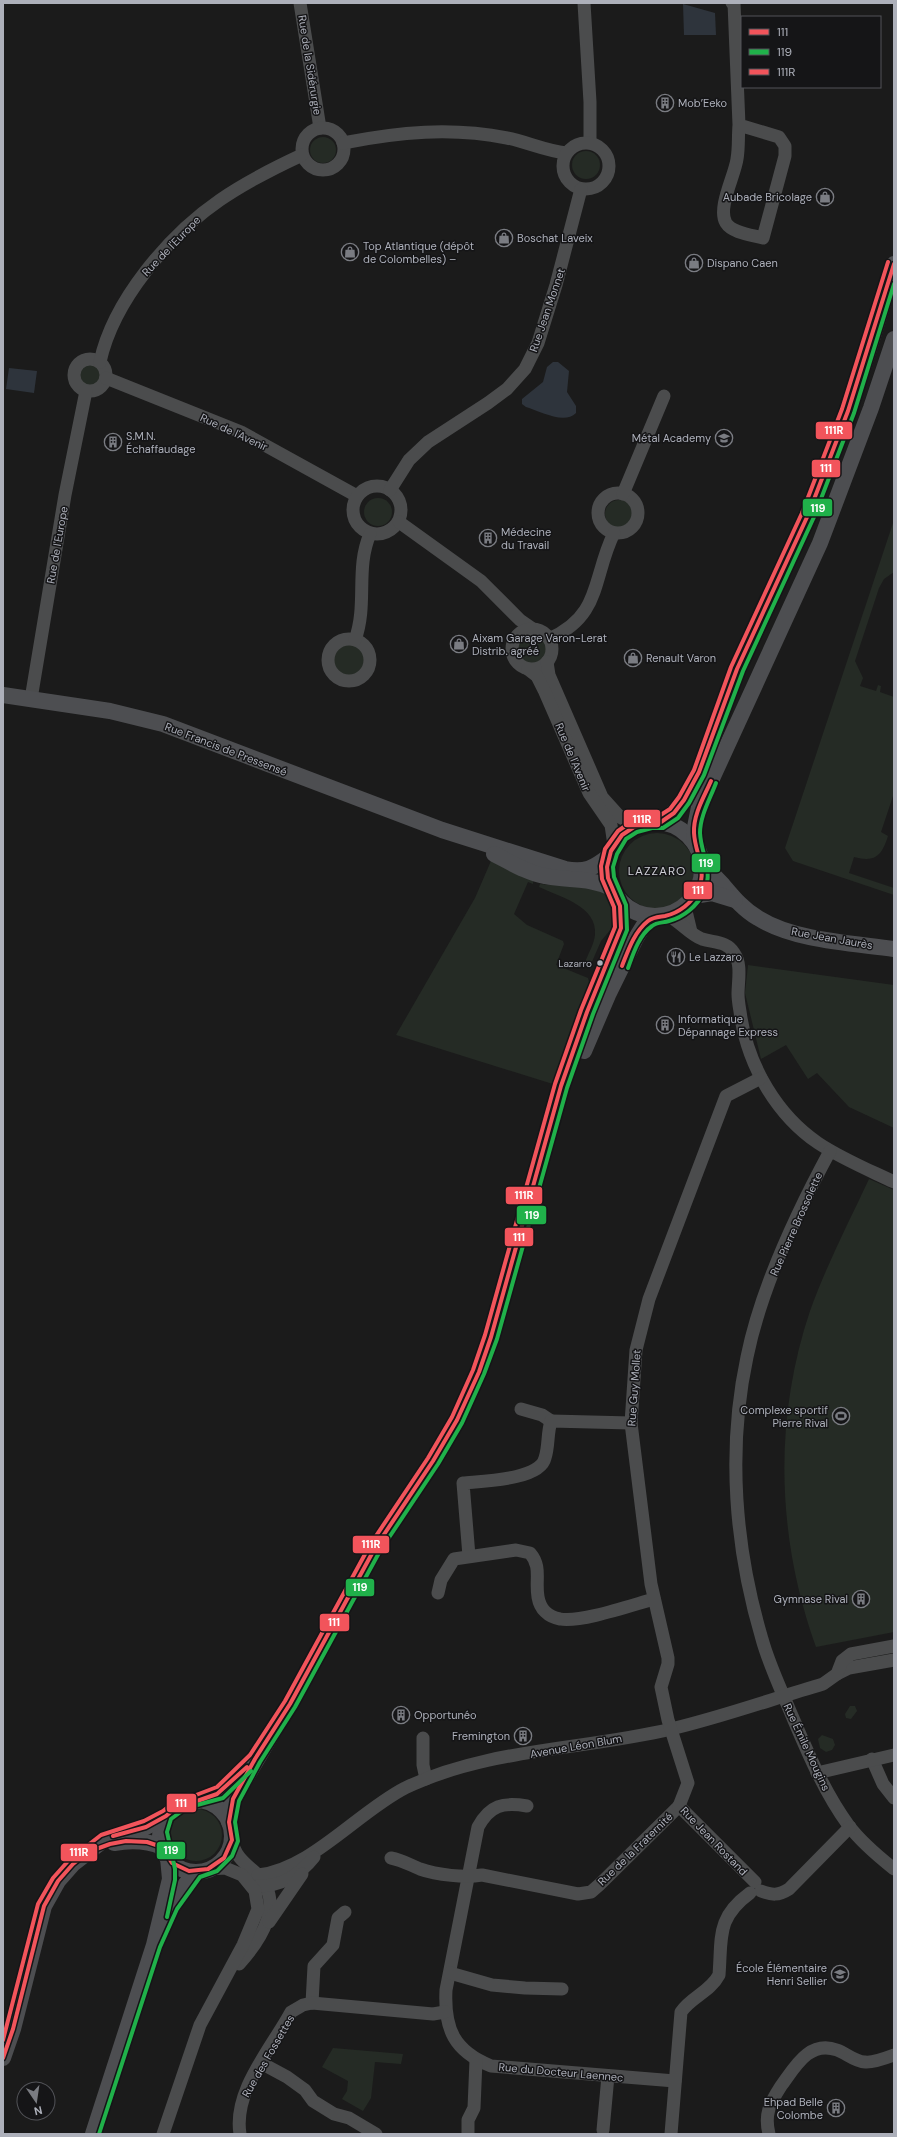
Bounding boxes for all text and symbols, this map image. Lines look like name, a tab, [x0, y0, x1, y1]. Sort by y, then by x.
street label: Rue de la Sidérurgie	[295, 14, 325, 116]
legend	[741, 16, 881, 88]
text: 111	[777, 24, 788, 40]
text: 119	[777, 44, 792, 60]
text: 111R	[777, 64, 795, 80]
building icon: Mob’Eeko	[655, 93, 675, 113]
place label: Mob’Eeko	[678, 96, 727, 110]
shop icon: Aubade Bricolage	[815, 187, 835, 207]
place label: Aubade Bricolage	[723, 190, 812, 204]
street label: Rue de l'Europe	[139, 213, 203, 279]
shop icon: Boschat Laveix	[494, 228, 514, 248]
place label: Boschat Laveix	[517, 231, 593, 245]
place label: Top Atlantique (dépôt de Colombelles) –	[363, 239, 474, 266]
shop icon: Top Atlantique (dépôt de Colombelles) –	[340, 242, 360, 262]
shop icon: Dispano Caen	[684, 253, 704, 273]
place label: Dispano Caen	[707, 256, 778, 270]
street label: Rue Jean Monnet	[526, 266, 568, 354]
street label: Rue de l'Avenir	[198, 410, 270, 454]
line badge: 111R	[815, 421, 853, 440]
text: 111R	[825, 423, 844, 437]
school or university icon: Métal Academy	[714, 428, 734, 448]
place label: S.M.N. Échaffaudage	[126, 429, 195, 456]
place label: Métal Academy	[632, 431, 711, 445]
building icon: S.M.N. Échaffaudage	[103, 432, 123, 452]
line badge: 111	[811, 459, 841, 478]
text: 111	[820, 461, 832, 475]
line badge: 119	[802, 498, 833, 517]
text: 119	[811, 501, 826, 515]
street label: Rue de l'Europe	[43, 505, 71, 585]
place label: Médecine du Travail	[501, 525, 551, 552]
building icon: Médecine du Travail	[478, 528, 498, 548]
place label: Aixam Garage Varon-Lerat Distrib. agréé	[472, 631, 607, 658]
shop icon: Aixam Garage Varon-Lerat Distrib. agréé	[449, 634, 469, 654]
shop icon: Renault Varon	[623, 648, 643, 668]
place label: Renault Varon	[646, 651, 716, 665]
street label: Rue Francis de Pressensé	[163, 719, 289, 779]
street label: Rue de l'Avenir	[552, 721, 594, 793]
line badge: 111R	[623, 809, 661, 828]
text: 111R	[633, 812, 652, 826]
line badge: 119	[691, 853, 721, 873]
text: 119	[699, 856, 714, 870]
district label: LAZZARO	[628, 863, 686, 879]
line badge: 111	[683, 881, 713, 900]
text: 111	[692, 883, 704, 897]
street label: Rue Jean Jaurès	[790, 924, 874, 952]
restaurant icon: Le Lazzaro	[666, 947, 686, 967]
place label: Le Lazzaro	[689, 950, 742, 964]
place label: Lazarro	[558, 957, 592, 970]
marker: Lazarro	[595, 958, 605, 968]
place label: Informatique Dépannage Express	[678, 1012, 778, 1039]
building icon: Informatique Dépannage Express	[655, 1015, 675, 1035]
street label: Rue Pierre Brossolette	[767, 1170, 825, 1278]
line badge: 111R	[505, 1186, 543, 1205]
text: 111R	[515, 1188, 534, 1202]
line badge: 119	[516, 1205, 547, 1225]
text: 119	[525, 1208, 540, 1222]
line badge: 111	[504, 1227, 534, 1247]
text: 111	[513, 1230, 525, 1244]
street label: Rue Guy Mollet	[624, 1349, 644, 1427]
place label: Complexe sportif Pierre Rival	[740, 1403, 828, 1430]
sports icon: Complexe sportif Pierre Rival	[831, 1406, 851, 1426]
line badge: 111R	[352, 1535, 390, 1554]
text: 111R	[362, 1537, 381, 1551]
line badge: 119	[345, 1578, 375, 1597]
text: 119	[353, 1580, 368, 1594]
building icon: Gymnase Rival	[851, 1589, 871, 1609]
place label: Gymnase Rival	[774, 1592, 848, 1606]
line badge: 111	[319, 1613, 350, 1632]
text: 111	[328, 1615, 340, 1629]
street label: Rue Émile Mougins	[781, 1701, 833, 1793]
building icon: Opportunéo	[391, 1705, 411, 1725]
place label: Opportunéo	[414, 1708, 477, 1722]
building icon: Fremington	[513, 1726, 533, 1746]
place label: Fremington	[452, 1729, 510, 1743]
street label: Avenue Léon Blum	[529, 1731, 623, 1761]
line badge: 111	[166, 1793, 197, 1813]
text: 111	[175, 1796, 187, 1810]
street label: Rue Jean Rostand	[678, 1804, 751, 1878]
street label: Rue de la Fraternité	[595, 1810, 675, 1888]
line badge: 119	[156, 1841, 186, 1860]
line badge: 111R	[60, 1843, 98, 1862]
text: 119	[164, 1843, 179, 1857]
text: 111R	[70, 1845, 89, 1859]
place label: École Élémentaire Henri Sellier	[736, 1961, 827, 1988]
school or university icon: École Élémentaire Henri Sellier	[830, 1964, 850, 1984]
street label: Rue des Fossettes	[239, 2012, 297, 2100]
street label: Rue du Docteur Laennec	[498, 2060, 624, 2084]
north arrow	[16, 2081, 56, 2121]
place label: Ehpad Belle Colombe	[764, 2095, 823, 2122]
building icon: Ehpad Belle Colombe	[826, 2098, 846, 2118]
text: N	[33, 2103, 44, 2118]

